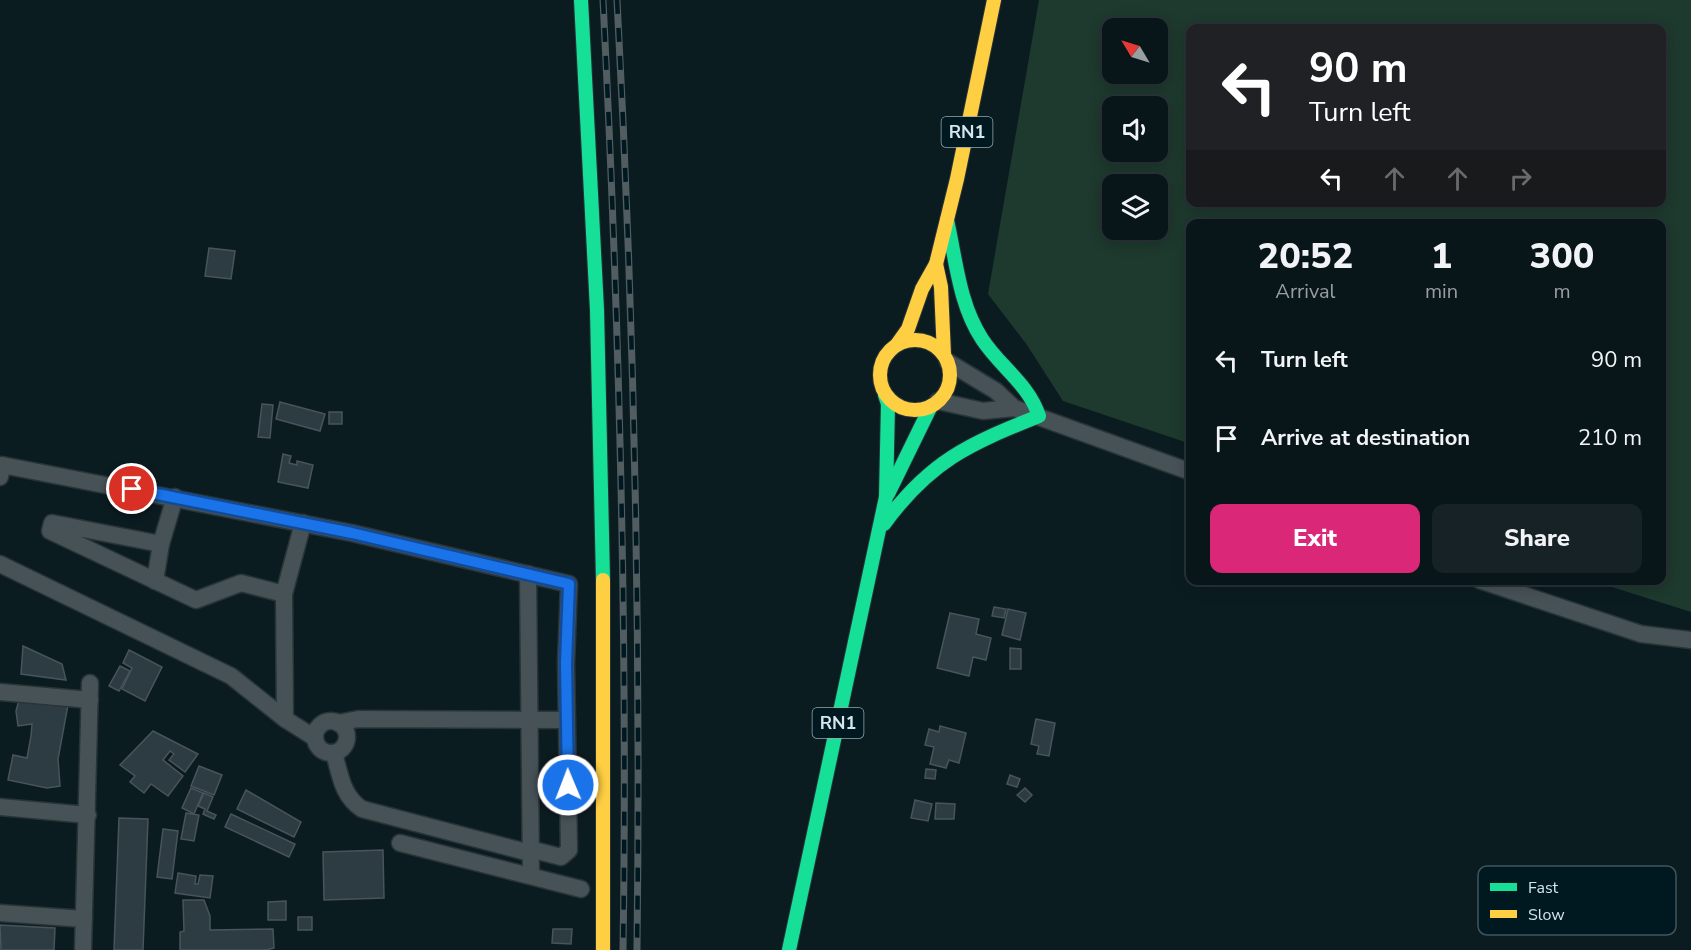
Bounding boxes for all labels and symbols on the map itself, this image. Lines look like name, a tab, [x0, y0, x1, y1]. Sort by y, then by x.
north arrow	[1102, 18, 1168, 84]
road number: RN1	[942, 117, 992, 147]
pin	[106, 463, 157, 514]
road number: RN1	[812, 708, 864, 738]
position arrow	[536, 753, 600, 817]
legend	[1478, 866, 1676, 935]
text: Fast	[1528, 877, 1559, 899]
text: Slow	[1528, 904, 1565, 926]

